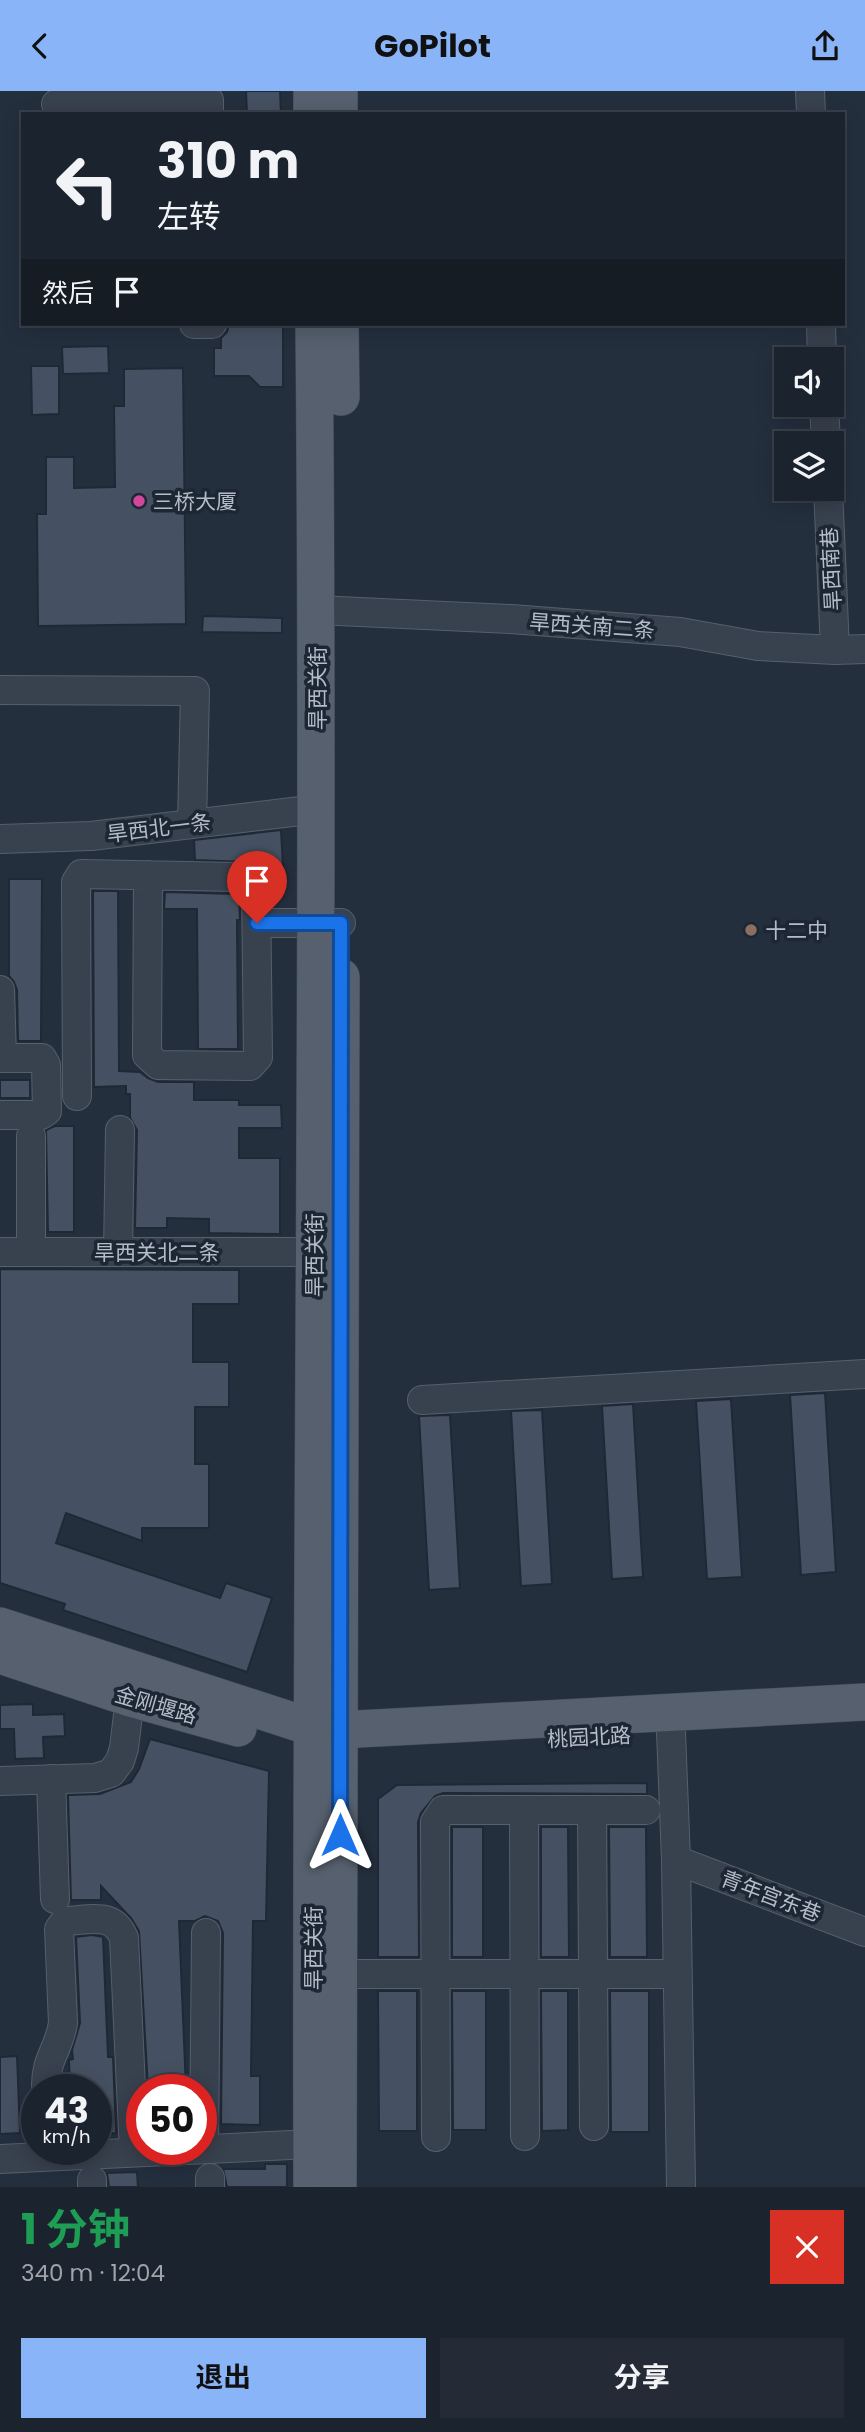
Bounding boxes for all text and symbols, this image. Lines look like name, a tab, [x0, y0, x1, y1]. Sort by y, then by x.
text: GoPilot	[374, 23, 491, 68]
icon: back	[21, 27, 59, 65]
icon: share	[806, 27, 844, 65]
text: 310 m	[157, 127, 299, 195]
icon: left	[42, 140, 133, 231]
text: 左转	[157, 194, 221, 239]
icon: arrive	[108, 273, 146, 311]
text: 然后	[42, 275, 94, 311]
map controls	[774, 347, 844, 501]
button: sound	[774, 347, 844, 417]
button: layers	[774, 431, 844, 501]
place label: 三桥大厦	[153, 487, 237, 516]
marker: 三桥大厦	[131, 493, 147, 509]
street label: 旱西南巷	[814, 526, 848, 612]
street label: 旱西关南二条	[528, 607, 656, 645]
street label: 旱西关街	[303, 646, 332, 730]
street label: 旱西北一条	[105, 807, 213, 849]
pin	[227, 851, 287, 923]
icon: arrive	[238, 862, 276, 900]
place label: 十二中	[765, 916, 828, 945]
marker: 十二中	[743, 922, 759, 938]
street label: 旱西关街	[300, 1213, 329, 1297]
street label: 旱西关北二条	[94, 1238, 220, 1267]
street label: 金刚堰路	[112, 1679, 200, 1731]
street label: 桃园北路	[546, 1720, 632, 1754]
position arrow	[303, 1798, 377, 1872]
street label: 青年宫东巷	[717, 1864, 825, 1928]
street label: 旱西关街	[299, 1906, 328, 1990]
speed limit sign: 50	[126, 2074, 217, 2165]
text: 43	[44, 2086, 89, 2135]
text: km/h	[43, 2124, 90, 2149]
text: 1 分钟	[21, 2200, 130, 2259]
button: close	[770, 2210, 844, 2284]
text: 340 m · 12:04	[21, 2257, 165, 2289]
button: 退出	[21, 2338, 426, 2418]
button: 分享	[440, 2338, 844, 2418]

